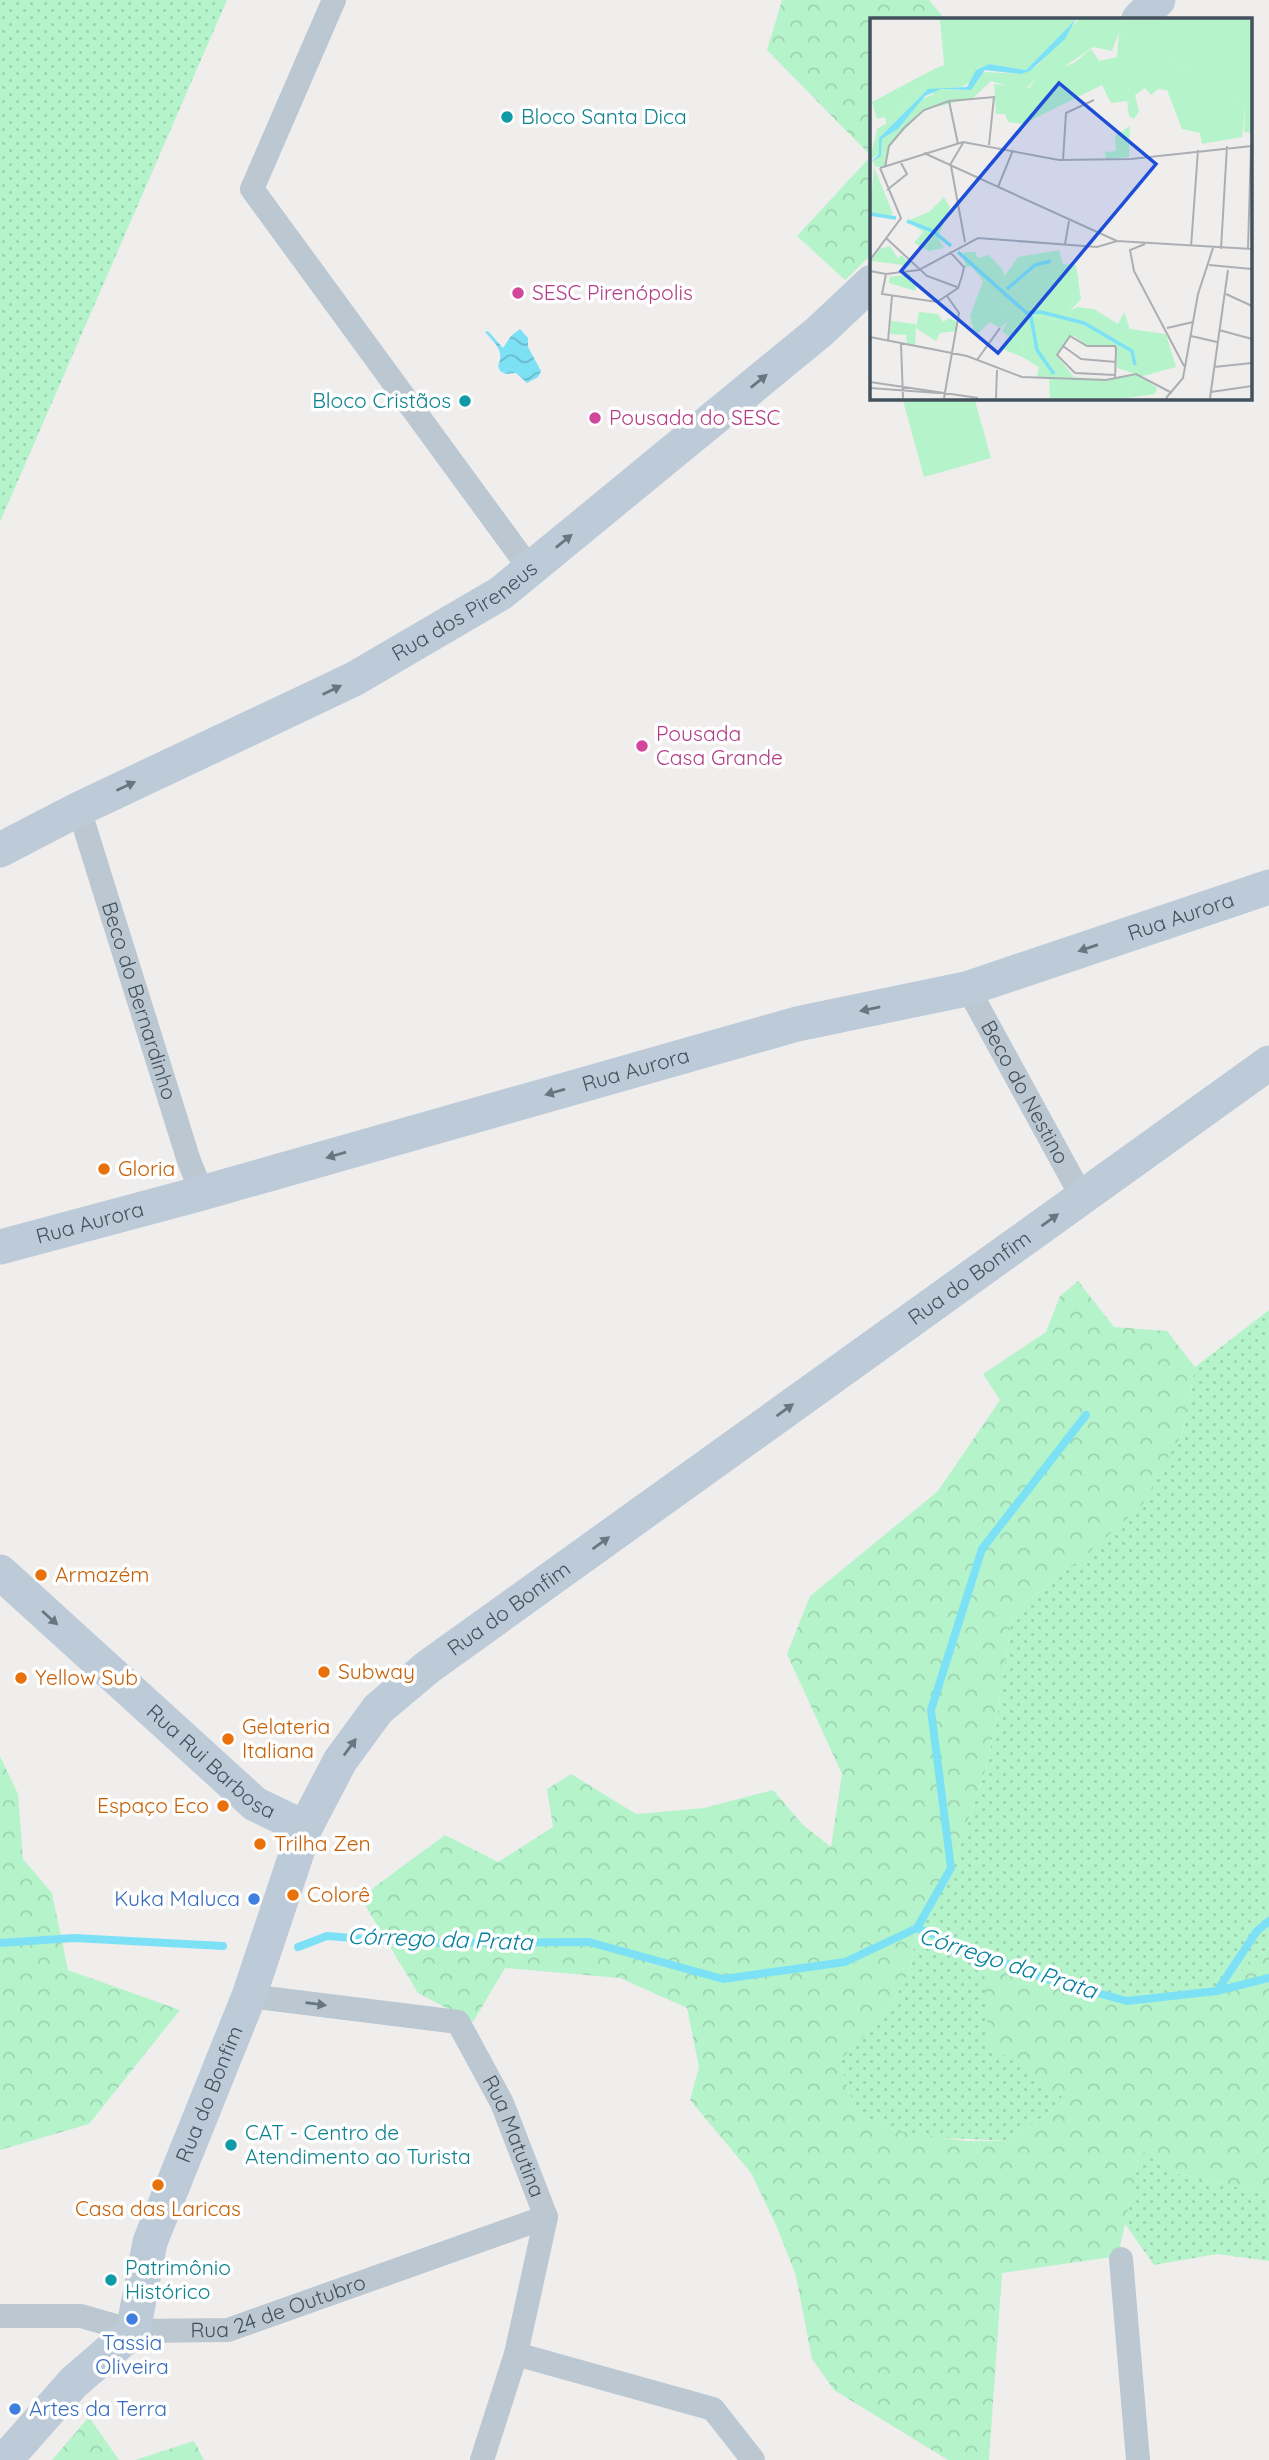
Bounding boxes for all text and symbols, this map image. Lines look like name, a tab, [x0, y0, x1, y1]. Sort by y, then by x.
inset map	[870, 18, 1252, 399]
place label: Bloco Santa Dica	[521, 103, 687, 129]
marker: Bloco Santa Dica	[499, 109, 515, 125]
place label: SESC Pirenópolis	[532, 279, 693, 305]
marker: SESC Pirenópolis	[510, 285, 526, 301]
one-way arrow	[751, 374, 768, 389]
place label: Bloco Cristãos	[312, 387, 451, 413]
marker: Bloco Cristãos	[457, 393, 473, 409]
place label: Pousada do SESC	[609, 404, 781, 430]
marker: Pousada do SESC	[587, 410, 603, 426]
one-way arrow	[555, 533, 573, 548]
street label: Rua dos Pireneus	[387, 555, 542, 666]
one-way arrow	[322, 684, 342, 695]
place label: Pousada Casa Grande	[656, 720, 783, 770]
marker: Pousada Casa Grande	[634, 738, 650, 754]
one-way arrow	[116, 781, 137, 792]
street label: Rua Aurora	[1124, 886, 1237, 946]
street label: Beco do Bernardinho	[97, 898, 183, 1103]
one-way arrow	[1078, 943, 1099, 954]
one-way arrow	[859, 1003, 881, 1014]
street label: Beco do Nestino	[976, 1016, 1075, 1168]
street label: Rua Aurora	[579, 1041, 692, 1096]
one-way arrow	[544, 1088, 565, 1098]
one-way arrow	[326, 1150, 347, 1160]
place label: Gloria	[118, 1155, 175, 1181]
marker: Gloria	[96, 1161, 112, 1177]
street label: Rua Aurora	[33, 1195, 146, 1249]
one-way arrow	[1041, 1214, 1059, 1228]
street label: Rua do Bonfim	[902, 1224, 1035, 1330]
one-way arrow	[776, 1403, 795, 1417]
one-way arrow	[592, 1536, 610, 1550]
street label: Rua do Bonfim	[442, 1555, 575, 1661]
place label: Armazém	[55, 1561, 149, 1587]
marker: Armazém	[33, 1567, 49, 1583]
one-way arrow	[42, 1610, 59, 1625]
place label: Subway	[338, 1658, 415, 1684]
place label: Yellow Sub	[35, 1664, 138, 1690]
marker: Subway	[316, 1664, 332, 1680]
marker: Yellow Sub	[13, 1670, 29, 1686]
street label: Rua Rui Barbosa	[142, 1698, 280, 1824]
place label: Gelateria Italiana	[242, 1713, 330, 1763]
marker: Gelateria Italiana	[220, 1731, 236, 1747]
one-way arrow	[343, 1738, 357, 1756]
place label: Espaço Eco	[97, 1792, 209, 1818]
marker: Espaço Eco	[215, 1798, 231, 1814]
place label: Trilha Zen	[274, 1830, 371, 1856]
marker: Trilha Zen	[252, 1836, 268, 1852]
place label: Colorê	[307, 1881, 370, 1907]
place label: Kuka Maluca	[114, 1885, 240, 1911]
marker: Colorê	[285, 1887, 301, 1903]
marker: Kuka Maluca	[246, 1891, 262, 1907]
water label: Córrego da Prata	[916, 1920, 1102, 2005]
water label: Córrego da Prata	[347, 1921, 534, 1956]
one-way arrow	[306, 1999, 328, 2010]
street label: Rua do Bonfim	[169, 2022, 248, 2166]
street label: Rua Matutina	[477, 2070, 551, 2201]
place label: CAT - Centro de Atendimento ao Turista	[245, 2119, 471, 2169]
marker: CAT - Centro de Atendimento ao Turista	[223, 2137, 239, 2153]
marker: Casa das Laricas	[150, 2177, 166, 2193]
place label: Casa das Laricas	[75, 2195, 241, 2221]
place label: Patrimônio Histórico	[125, 2254, 231, 2304]
street label: Rua 24 de Outubro	[190, 2268, 369, 2342]
marker: Patrimônio Histórico	[103, 2272, 119, 2288]
marker: Tassia Oliveira	[124, 2311, 140, 2327]
place label: Tassia Oliveira	[95, 2329, 169, 2379]
place label: Artes da Terra	[29, 2395, 167, 2421]
marker: Artes da Terra	[7, 2401, 23, 2417]

